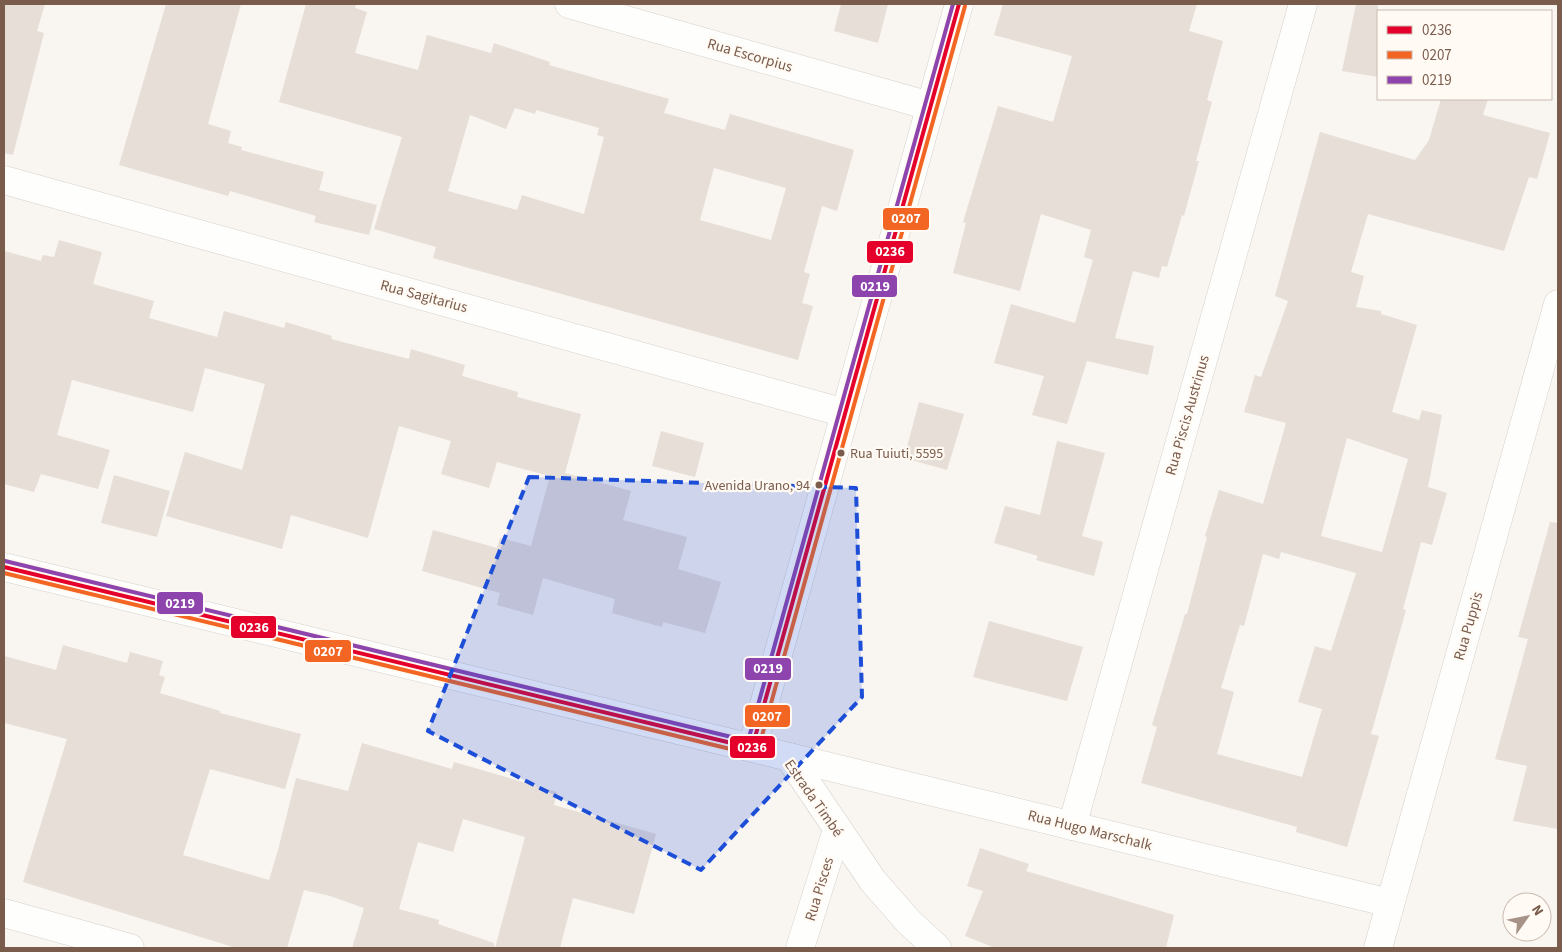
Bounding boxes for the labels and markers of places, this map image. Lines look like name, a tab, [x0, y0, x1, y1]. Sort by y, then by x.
place label: Rua Tuiuti, 5595	[850, 444, 943, 464]
marker: Rua Tuiuti, 5595	[836, 448, 846, 458]
place label: Avenida Urano, 94	[704, 476, 810, 496]
marker: Avenida Urano, 94	[814, 480, 824, 490]

